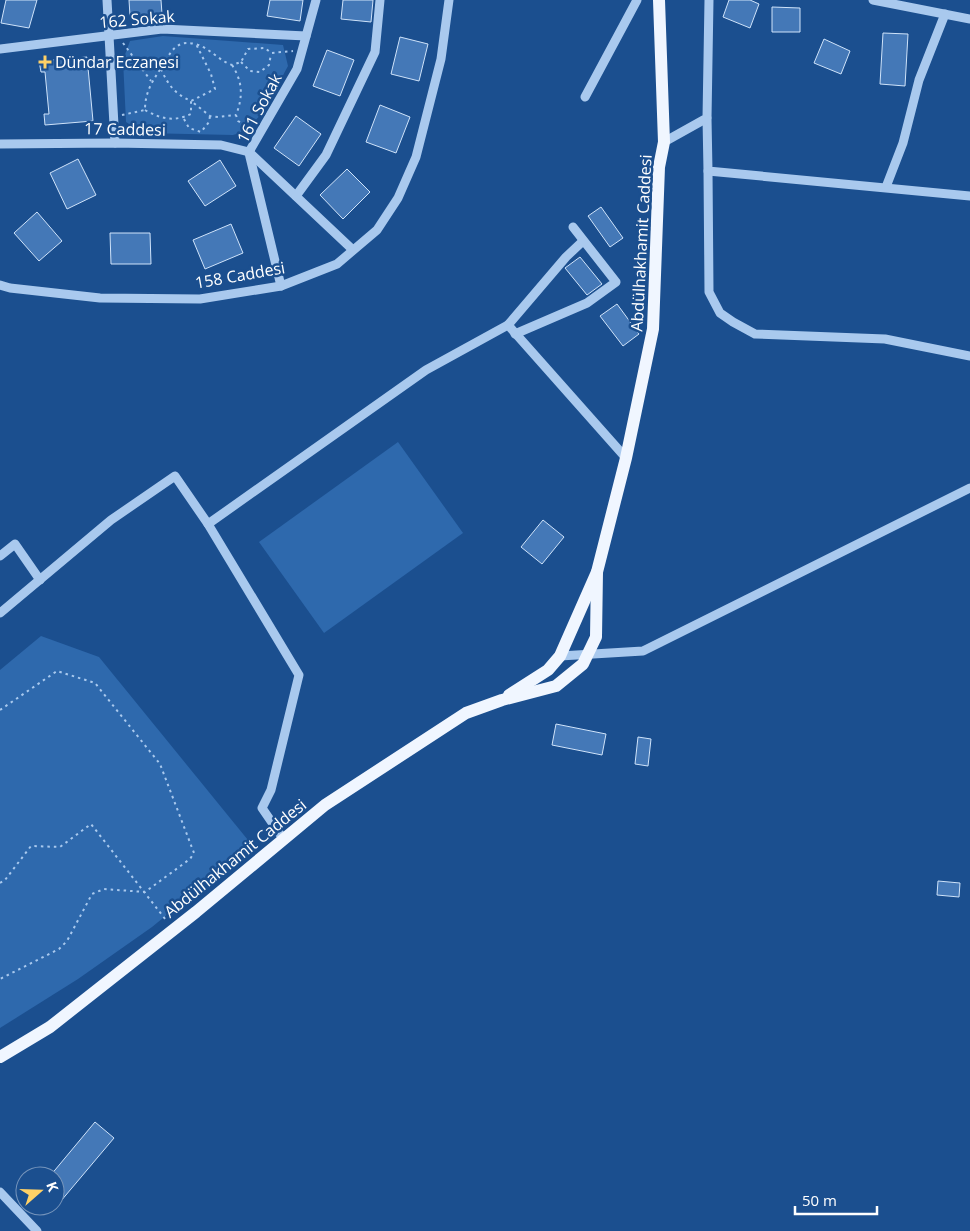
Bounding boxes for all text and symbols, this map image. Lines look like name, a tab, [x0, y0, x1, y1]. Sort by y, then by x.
street label: 162 Sokak	[98, 5, 176, 33]
place label: Dündar Eczanesi	[55, 51, 179, 73]
marker: Dündar Eczanesi	[39, 56, 51, 68]
street label: 161 Sokak	[232, 69, 287, 147]
street label: 17 Caddesi	[84, 117, 166, 141]
street label: Abdülhakhamit Caddesi	[625, 154, 657, 332]
street label: 158 Caddesi	[193, 256, 287, 294]
street label: Abdülhakhamit Caddesi	[159, 794, 311, 922]
north arrow	[15, 1166, 65, 1216]
text: K	[42, 1179, 63, 1195]
scale bar	[795, 1184, 878, 1216]
text: 50 m	[802, 1190, 837, 1210]

